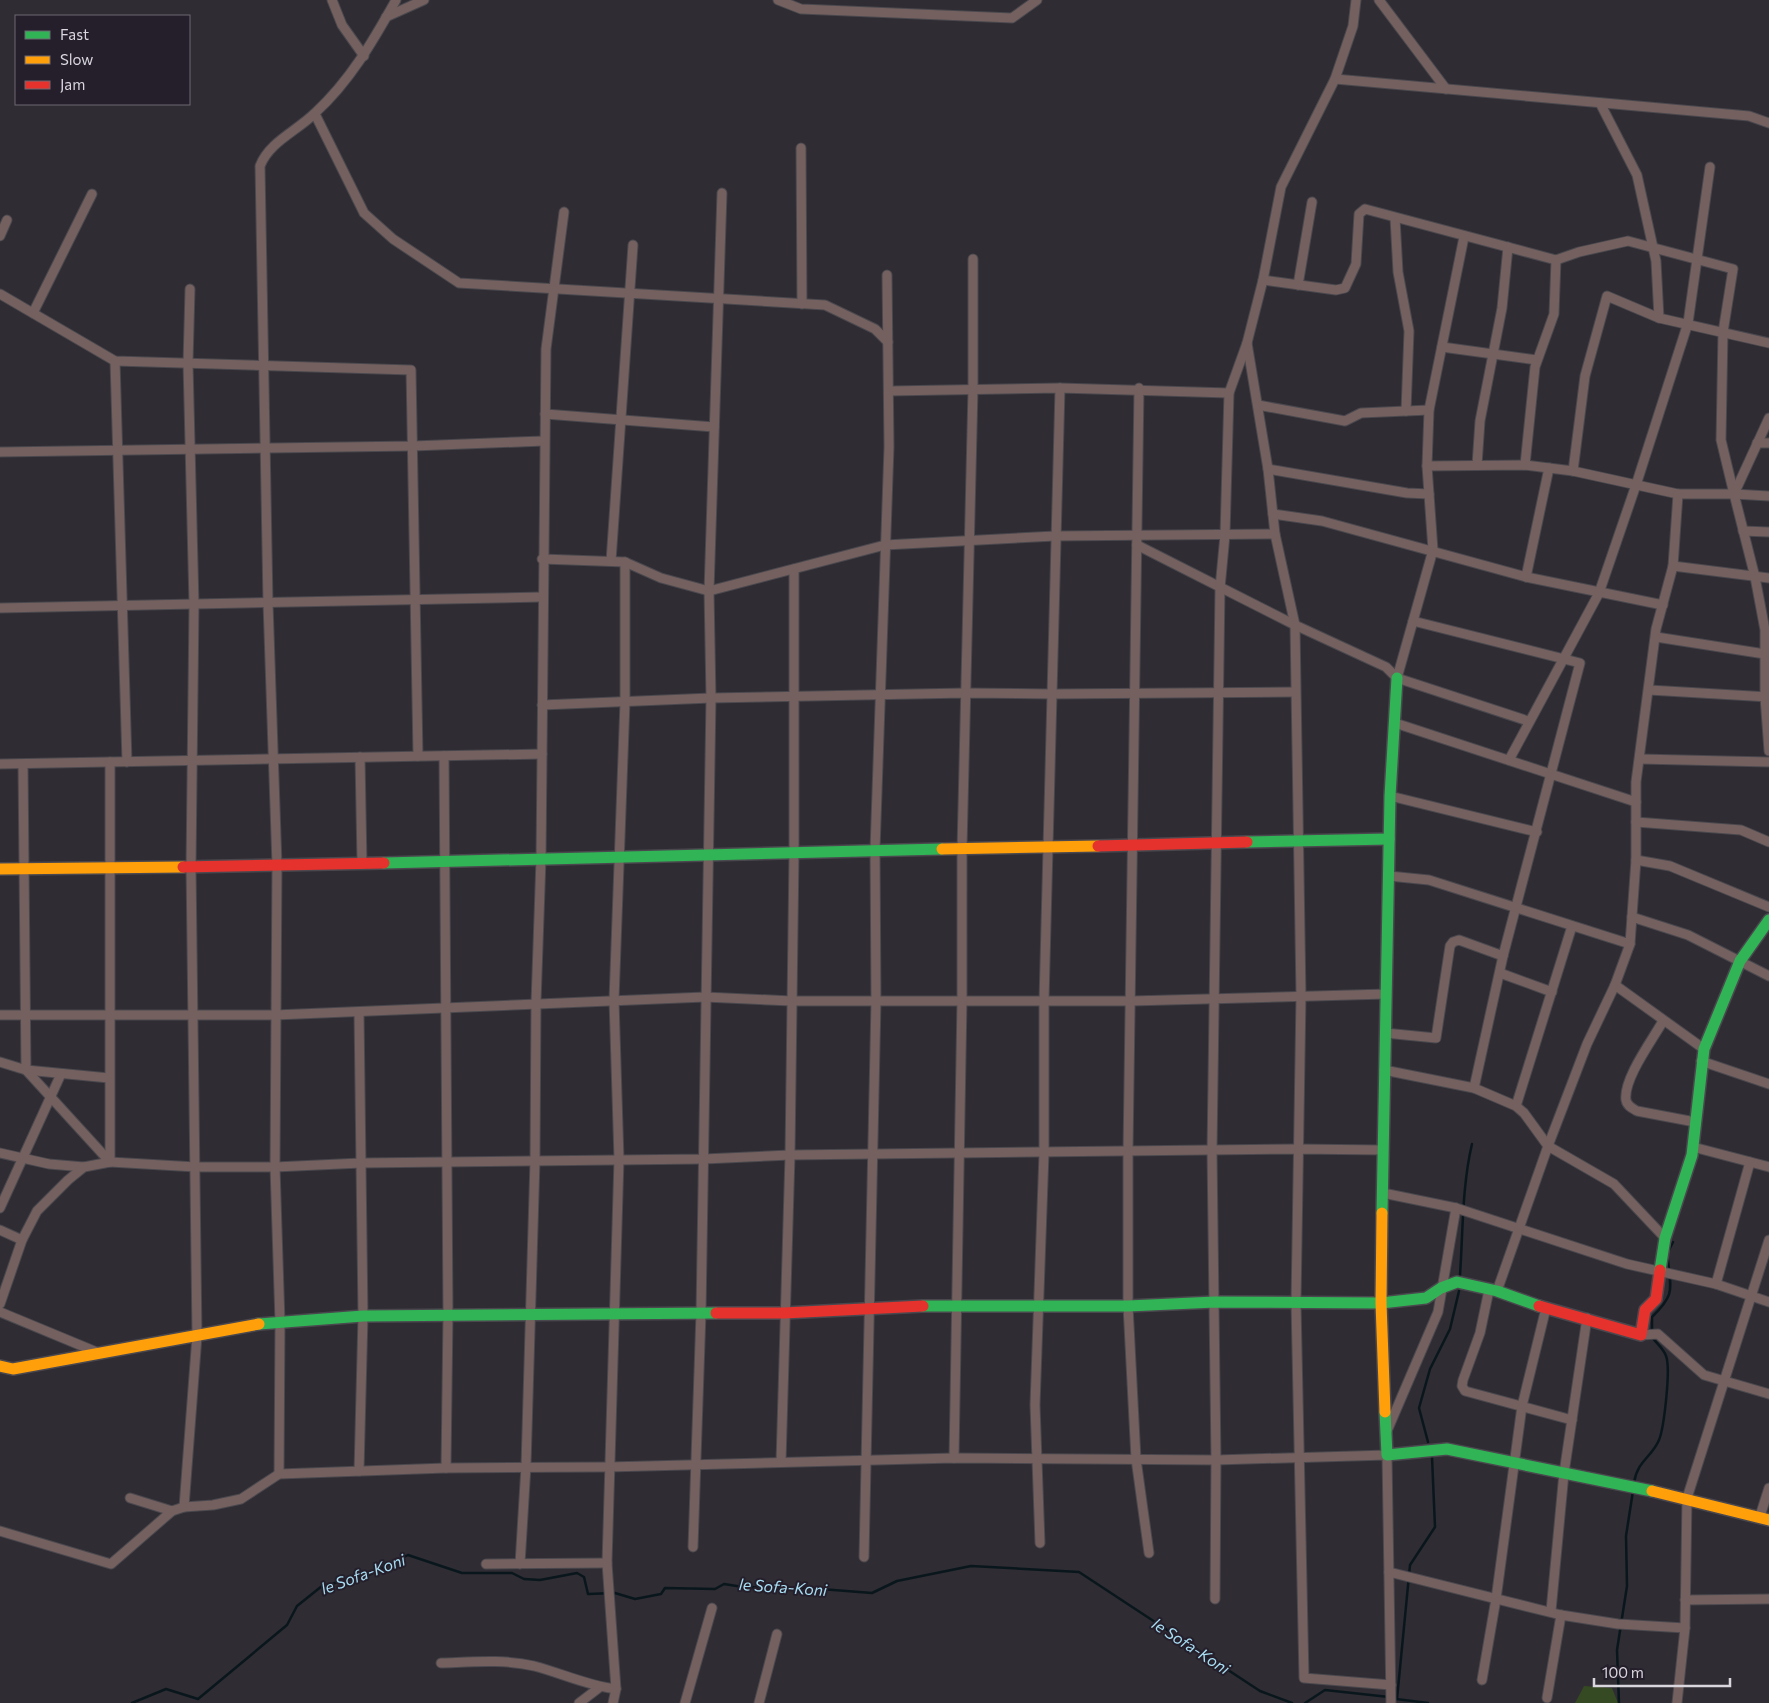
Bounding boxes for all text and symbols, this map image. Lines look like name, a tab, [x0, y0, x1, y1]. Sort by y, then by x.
legend	[15, 15, 190, 105]
text: Fast	[60, 25, 89, 43]
text: Slow	[60, 50, 93, 68]
text: Jam	[60, 75, 85, 93]
water label: le Sofa-Koni	[318, 1549, 408, 1598]
water label: le Sofa-Koni	[738, 1574, 829, 1599]
water label: le Sofa-Koni	[1149, 1614, 1234, 1678]
scale bar	[1594, 1656, 1730, 1688]
text: 100 m	[1602, 1663, 1644, 1681]

